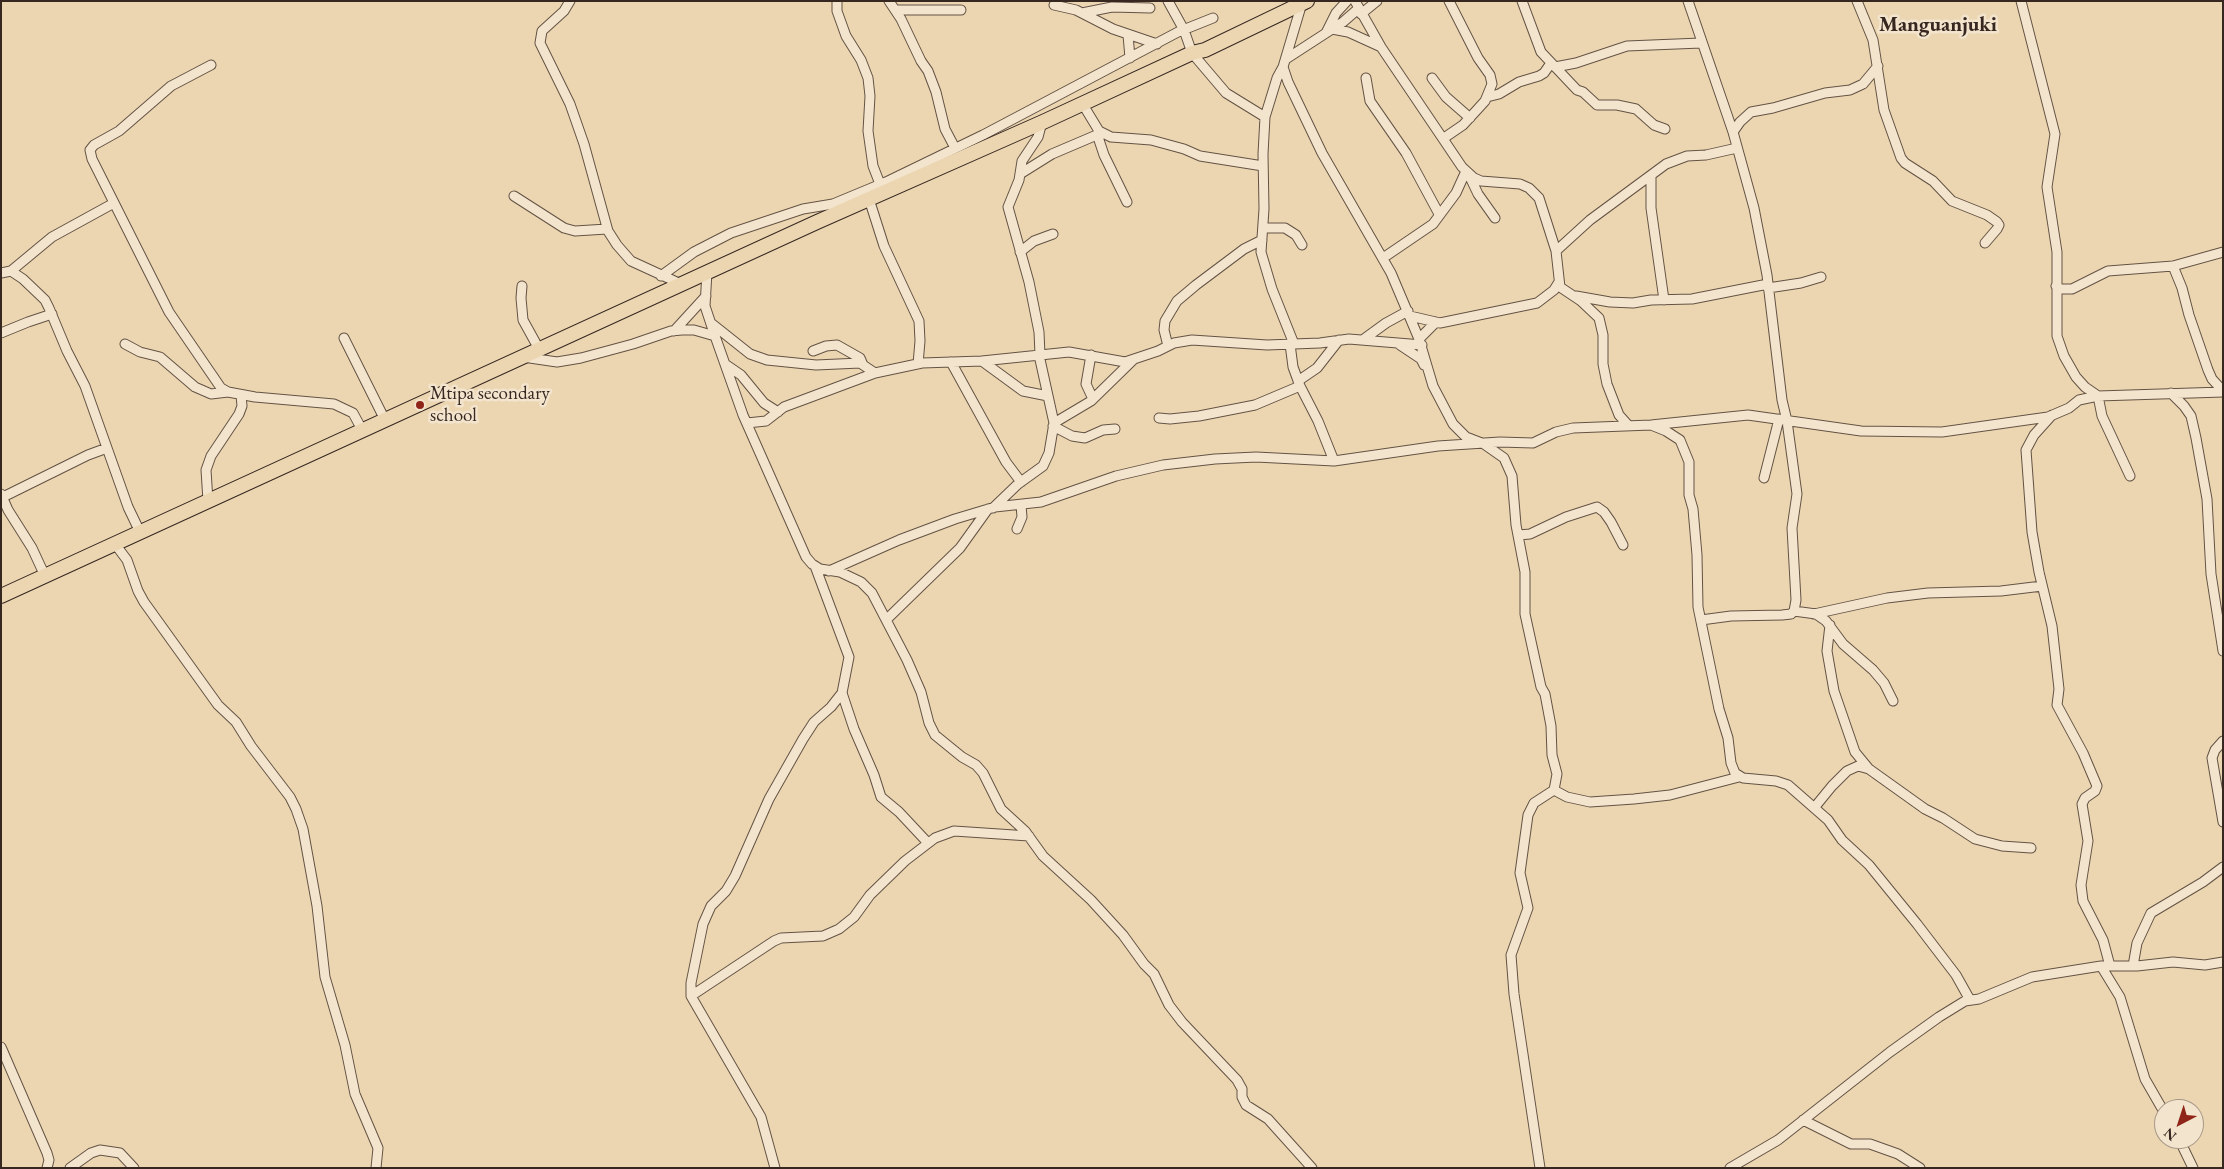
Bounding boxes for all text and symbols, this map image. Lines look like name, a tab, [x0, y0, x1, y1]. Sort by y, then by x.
district label: Manguanjuki	[1879, 12, 1997, 38]
place label: Mtipa secondary school	[430, 383, 550, 427]
marker: Mtipa secondary school	[414, 399, 426, 411]
north arrow	[2154, 1099, 2204, 1149]
text: N	[2160, 1124, 2180, 1145]

